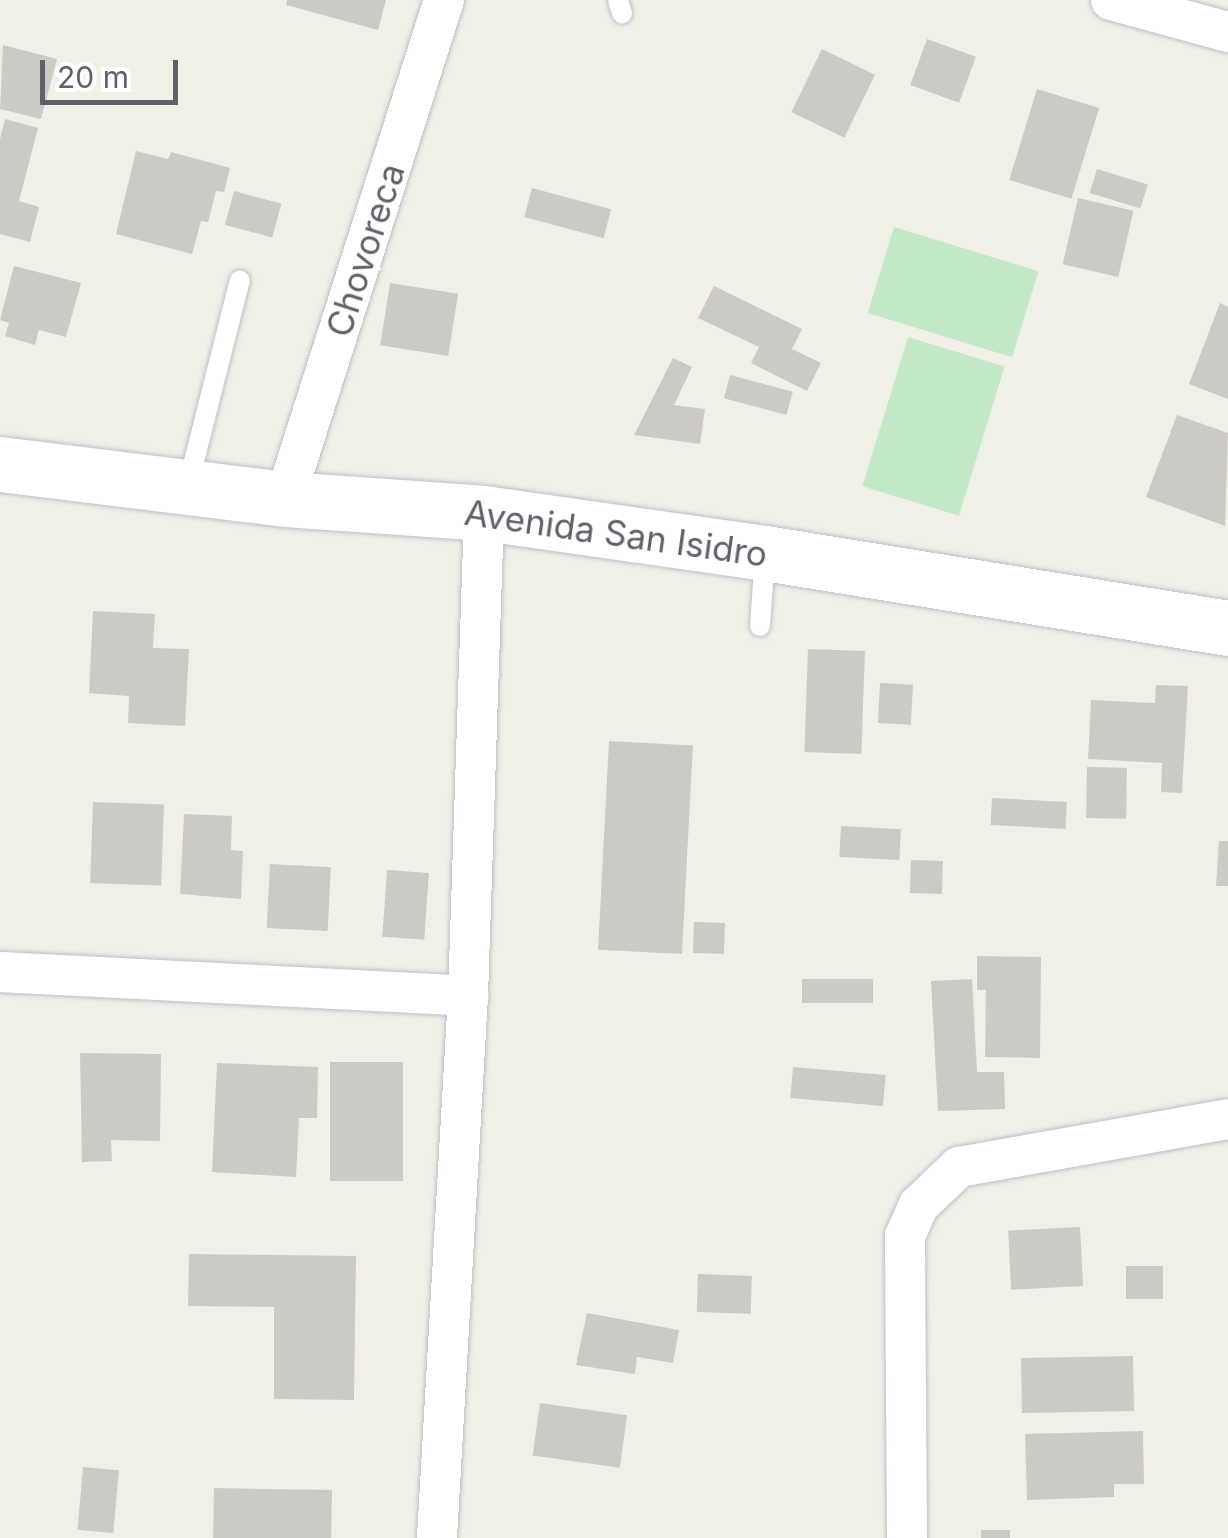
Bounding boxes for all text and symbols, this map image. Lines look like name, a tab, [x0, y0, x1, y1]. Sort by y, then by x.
scale bar	[45, 40, 182, 102]
text: 20 m	[57, 59, 129, 95]
street label: Chovoreca	[317, 158, 413, 342]
street label: Avenida San Isidro	[462, 491, 770, 575]

